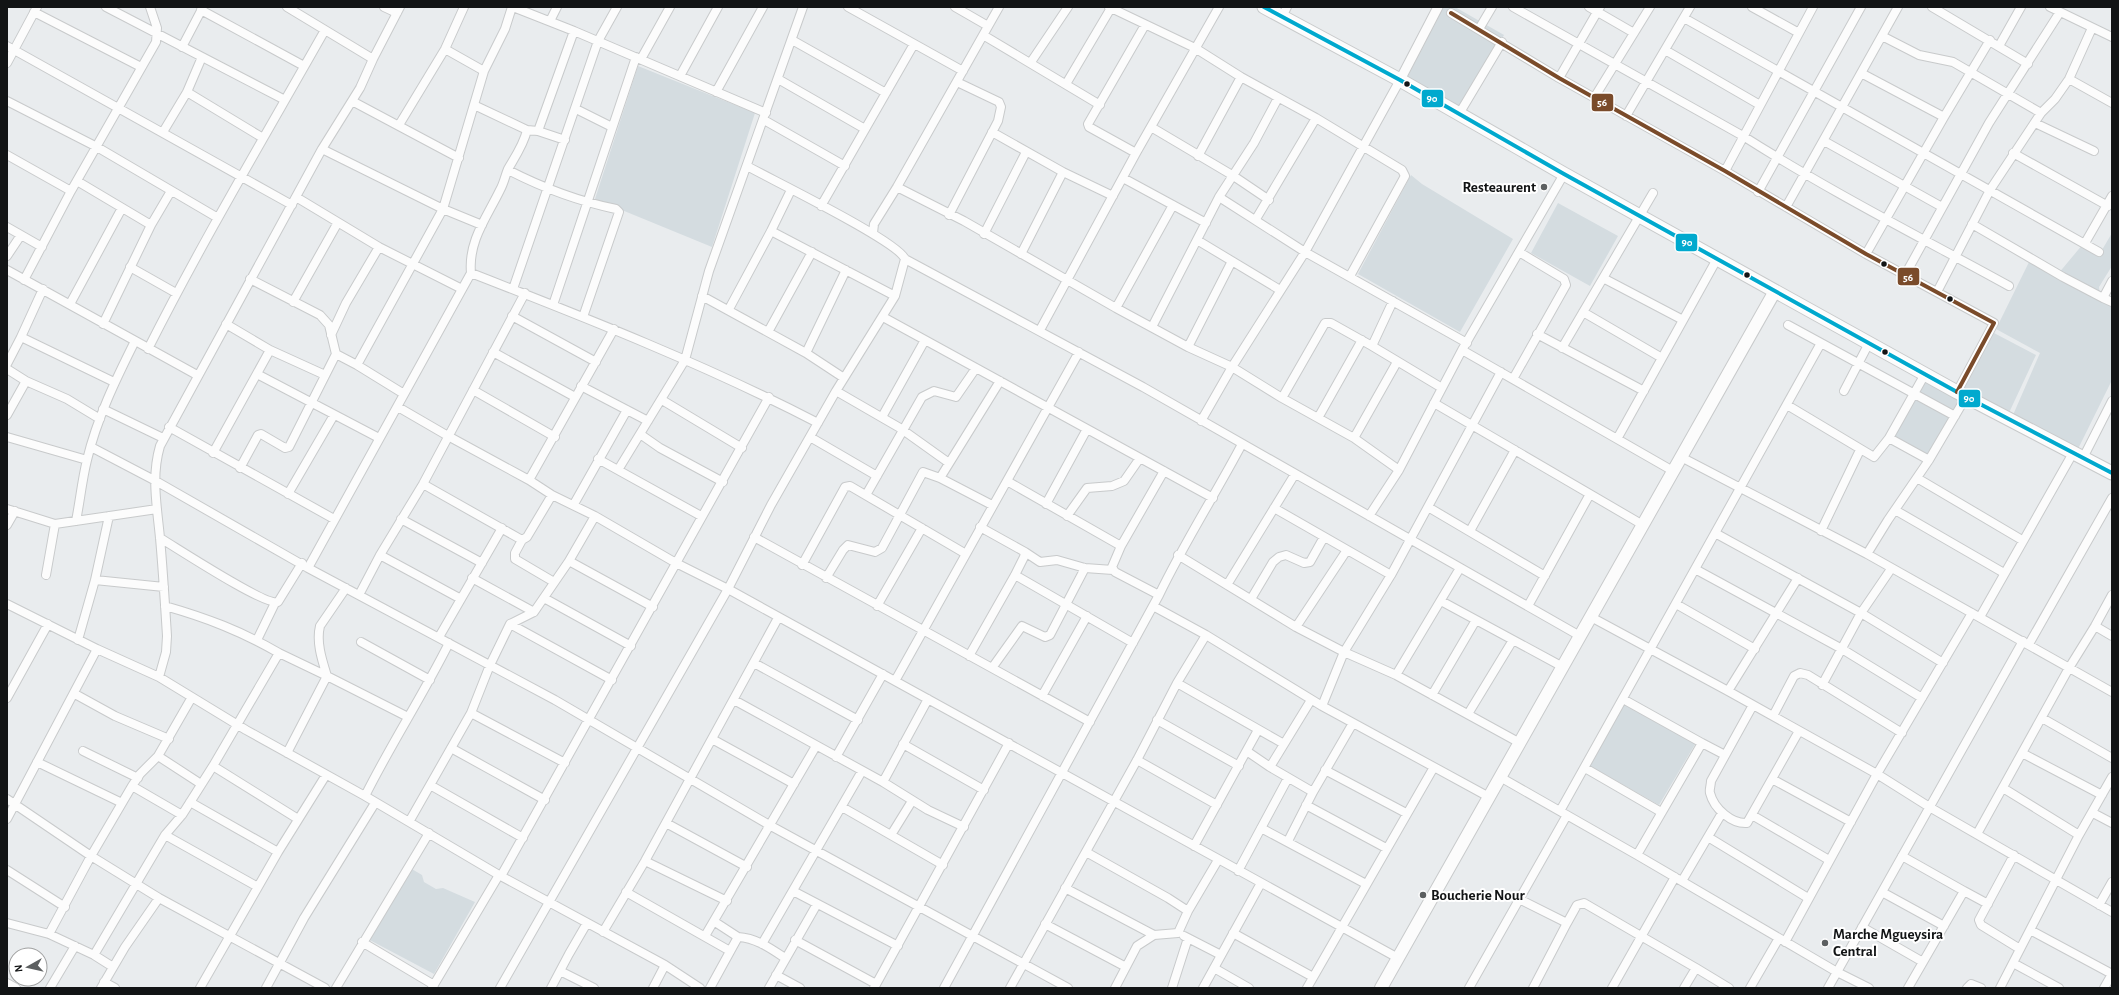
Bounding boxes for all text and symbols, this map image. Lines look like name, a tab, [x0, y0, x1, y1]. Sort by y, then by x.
unlabelled marker	[1402, 79, 1412, 89]
line badge: 90	[1421, 89, 1444, 108]
text: 90	[1426, 93, 1438, 104]
line badge: 56	[1591, 93, 1614, 112]
text: 56	[1597, 97, 1607, 108]
place label: Resteaurent	[1462, 180, 1536, 195]
marker: Resteaurent	[1539, 182, 1549, 192]
line badge: 90	[1675, 233, 1698, 252]
text: 90	[1681, 237, 1693, 248]
unlabelled marker	[1879, 259, 1889, 269]
line badge: 56	[1897, 267, 1920, 286]
unlabelled marker	[1742, 270, 1752, 280]
text: 56	[1903, 272, 1913, 283]
unlabelled marker	[1945, 294, 1955, 304]
unlabelled marker	[1880, 347, 1890, 357]
line badge: 90	[1958, 389, 1981, 408]
text: 90	[1963, 393, 1975, 404]
place label: Boucherie Nour	[1431, 888, 1525, 903]
marker: Boucherie Nour	[1418, 890, 1428, 900]
place label: Marche Mgueysira Central	[1833, 927, 1943, 959]
marker: Marche Mgueysira Central	[1820, 938, 1830, 948]
north arrow	[8, 947, 48, 987]
text: N	[13, 964, 25, 973]

